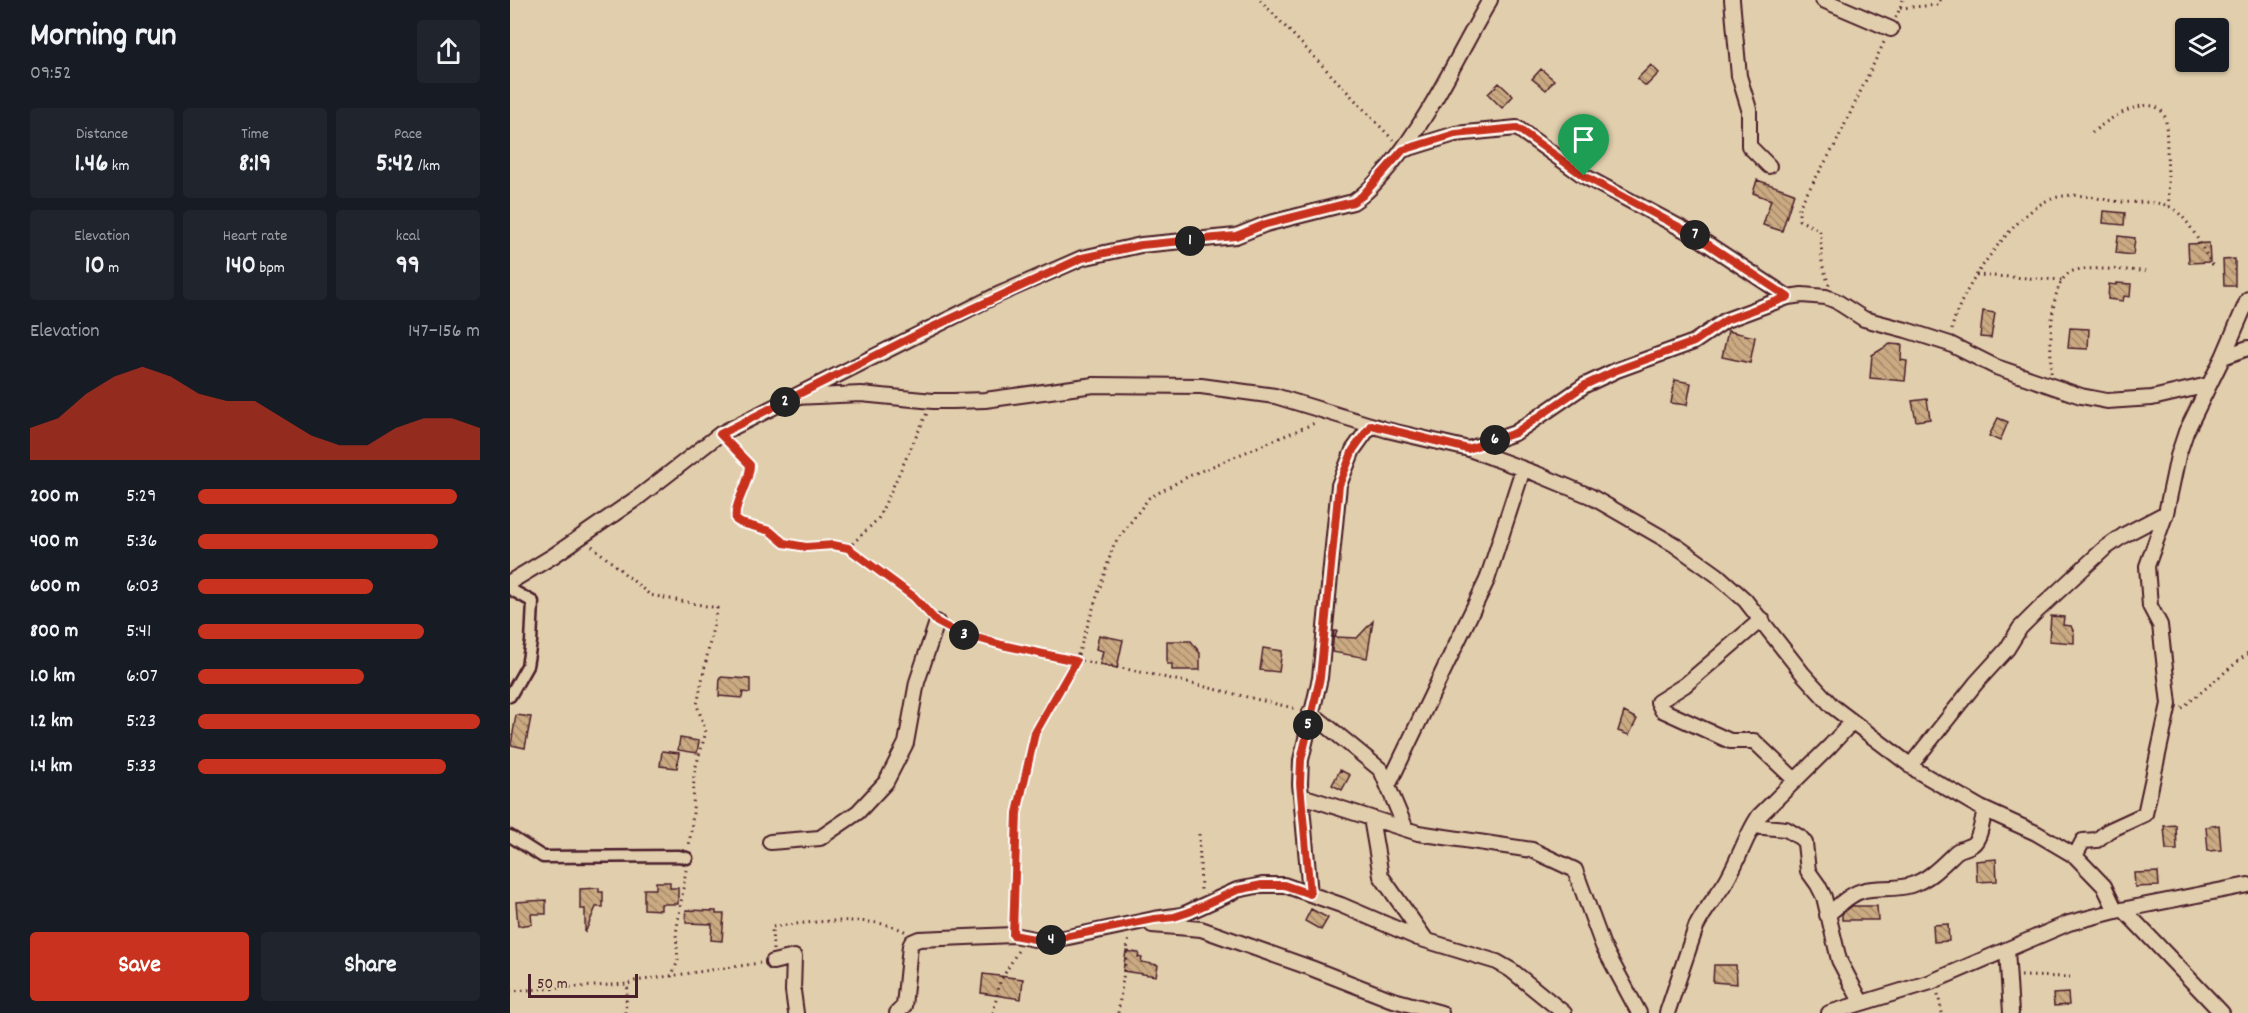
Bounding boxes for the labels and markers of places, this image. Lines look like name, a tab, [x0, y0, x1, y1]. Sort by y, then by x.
pin	[1558, 114, 1609, 176]
pin: 7	[1680, 220, 1710, 250]
pin: 1	[1175, 226, 1205, 256]
pin: 2	[770, 387, 800, 417]
pin: 6	[1480, 425, 1510, 455]
pin: 3	[949, 620, 979, 650]
pin: 5	[1293, 710, 1323, 740]
pin: 4	[1036, 925, 1066, 955]

